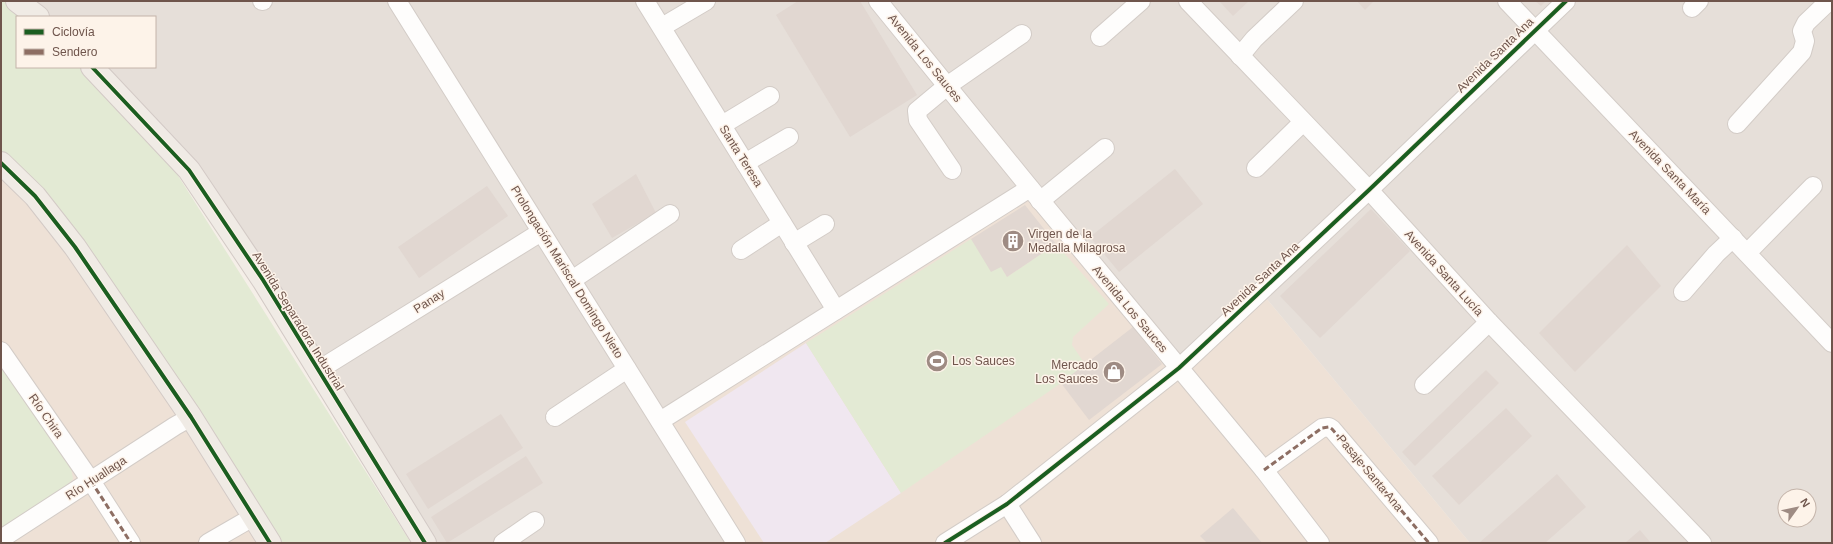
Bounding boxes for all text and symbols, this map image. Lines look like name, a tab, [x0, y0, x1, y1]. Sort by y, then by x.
street label: Avenida Los Sauces	[885, 11, 965, 105]
street label: Avenida Santa Ana	[1453, 14, 1537, 95]
legend	[16, 16, 156, 68]
text: Ciclovía	[52, 25, 95, 39]
text: Sendero	[52, 45, 98, 59]
street label: Santa Teresa	[716, 122, 766, 190]
street label: Avenida Santa María	[1626, 127, 1714, 217]
street label: Prolongación Mariscal Domingo Nieto	[508, 183, 626, 361]
place label: Virgen de la Medalla Milagrosa	[1028, 227, 1126, 255]
street label: Avenida Santa Lucía	[1402, 227, 1486, 319]
building icon: Virgen de la Medalla Milagrosa	[1000, 228, 1026, 254]
street label: Avenida Santa Ana	[1218, 239, 1302, 319]
street label: Avenida Separadora Industrial	[249, 249, 347, 393]
street label: Avenida Los Sauces	[1090, 263, 1170, 355]
street label: Panay	[411, 286, 447, 316]
sports icon: Los Sauces	[924, 348, 950, 374]
place label: Los Sauces	[952, 354, 1015, 368]
place label: Mercado Los Sauces	[1035, 358, 1098, 386]
shop icon: Mercado Los Sauces	[1101, 359, 1127, 385]
street label: Río Chira	[26, 391, 66, 441]
street label: Pasaje Santa Ana	[1334, 432, 1406, 514]
street label: Río Huallaga	[63, 453, 129, 503]
north arrow	[1777, 488, 1817, 528]
text: N	[1798, 496, 1813, 509]

